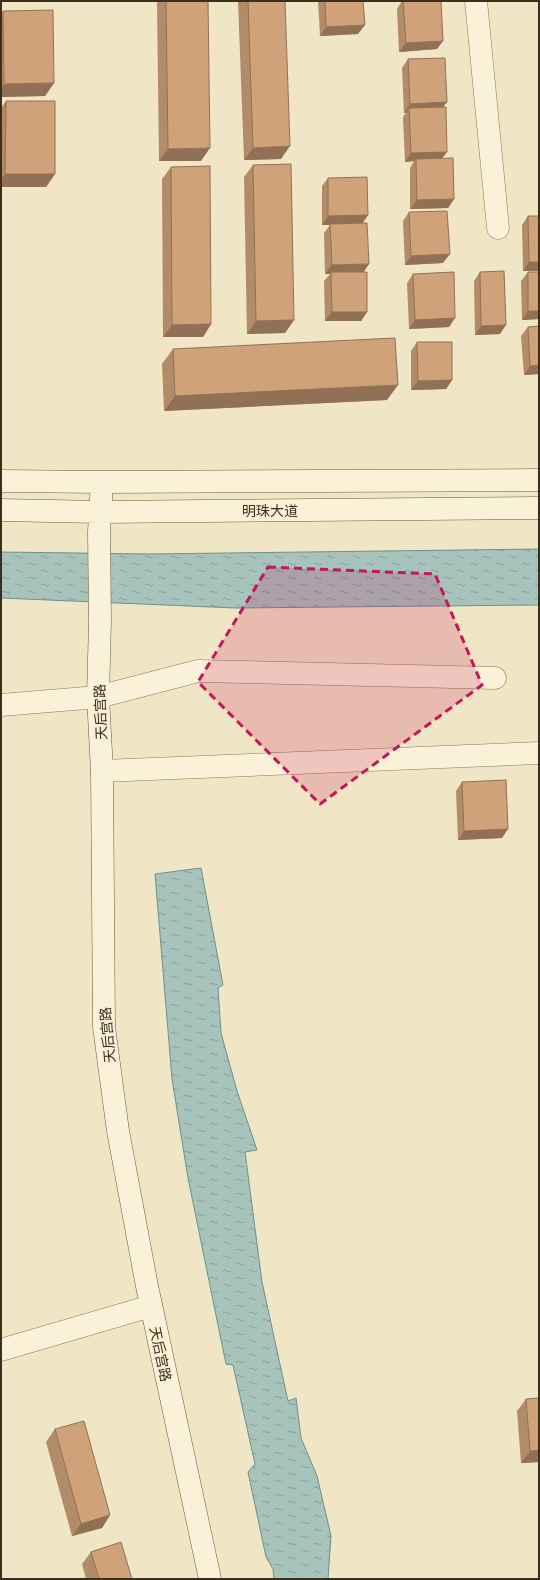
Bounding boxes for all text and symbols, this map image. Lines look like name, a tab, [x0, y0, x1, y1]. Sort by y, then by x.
street label: 明珠大道	[242, 501, 298, 520]
street label: 天后宫路	[90, 684, 110, 740]
street label: 天后宫路	[95, 1006, 119, 1064]
street label: 天后宫路	[146, 1325, 176, 1383]

